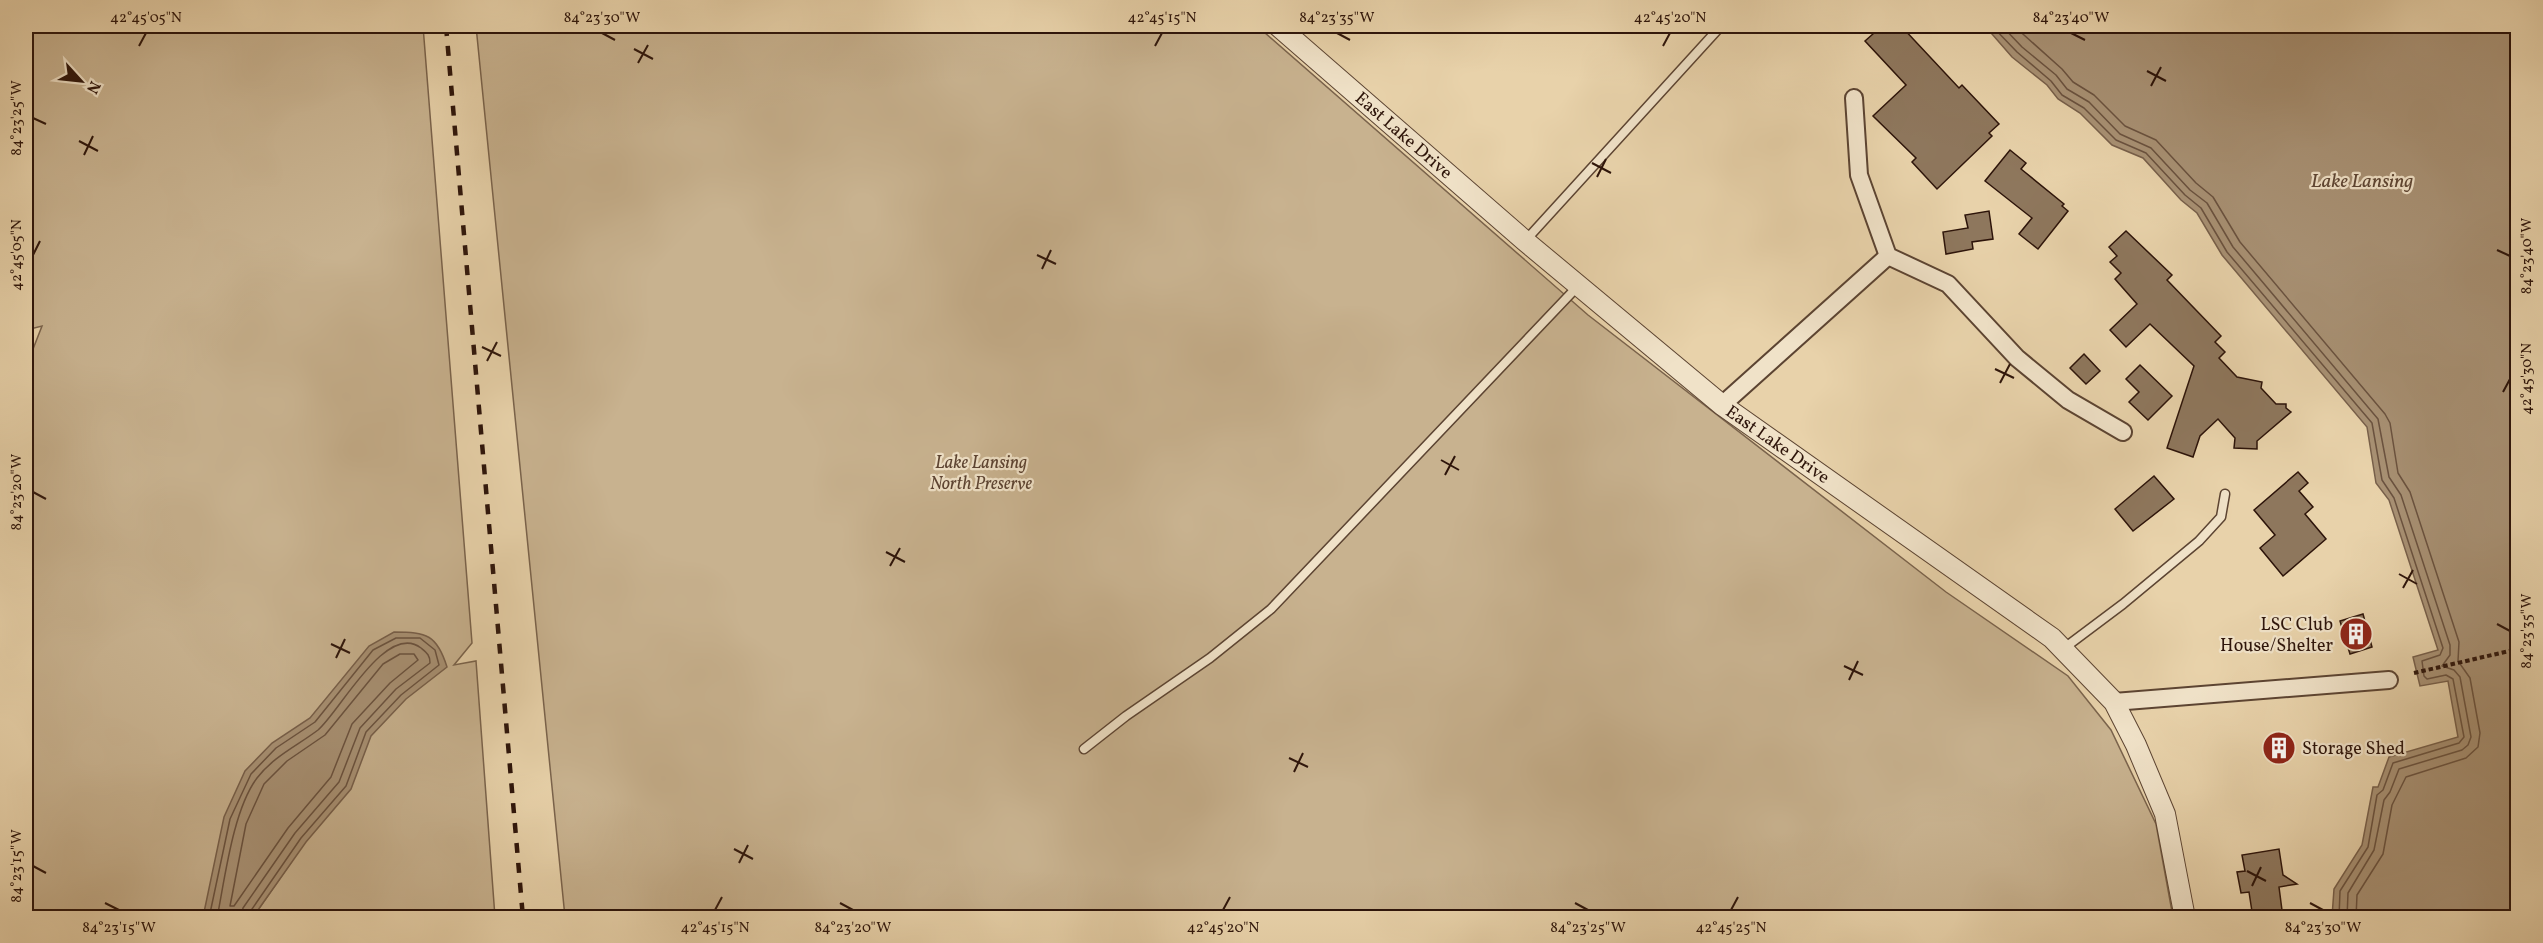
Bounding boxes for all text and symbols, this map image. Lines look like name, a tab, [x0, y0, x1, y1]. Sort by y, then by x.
text: 42°45'05"N	[110, 8, 182, 29]
text: 84°23'30"W	[564, 8, 640, 29]
text: 42°45'15"N	[1127, 8, 1197, 29]
text: 84°23'35"W	[1299, 8, 1375, 29]
text: 42°45'20"N	[1634, 8, 1706, 29]
text: 84°23'40"W	[2033, 8, 2109, 29]
north arrow	[51, 51, 111, 111]
text: N	[80, 77, 105, 97]
text: 84°23'25"W	[7, 80, 28, 156]
street label: East Lake Drive	[1349, 87, 1457, 186]
water label: Lake Lansing	[2311, 168, 2413, 196]
text: 84°23'40"W	[2517, 218, 2538, 294]
text: 42°45'05"N	[7, 219, 28, 291]
text: 42°45'30"N	[2517, 343, 2538, 415]
street label: East Lake Drive	[1720, 400, 1834, 490]
park label: Lake Lansing North Preserve	[930, 451, 1033, 497]
text: 84°23'20"W	[7, 454, 28, 530]
text: 84°23'35"W	[2517, 593, 2538, 669]
place label: LSC Club House/Shelter	[2220, 613, 2333, 659]
building icon: LSC Club House/Shelter	[2338, 616, 2374, 652]
building icon: Storage Shed	[2261, 730, 2297, 766]
place label: Storage Shed	[2302, 737, 2405, 762]
text: 84°23'15"W	[7, 829, 28, 903]
text: 84°23'15"W	[82, 918, 156, 939]
text: 42°45'15"N	[680, 918, 750, 939]
text: 84°23'20"W	[815, 918, 891, 939]
text: 42°45'20"N	[1187, 918, 1259, 939]
text: 84°23'25"W	[1550, 918, 1626, 939]
text: 42°45'25"N	[1695, 918, 1767, 939]
text: 84°23'30"W	[2285, 918, 2361, 939]

